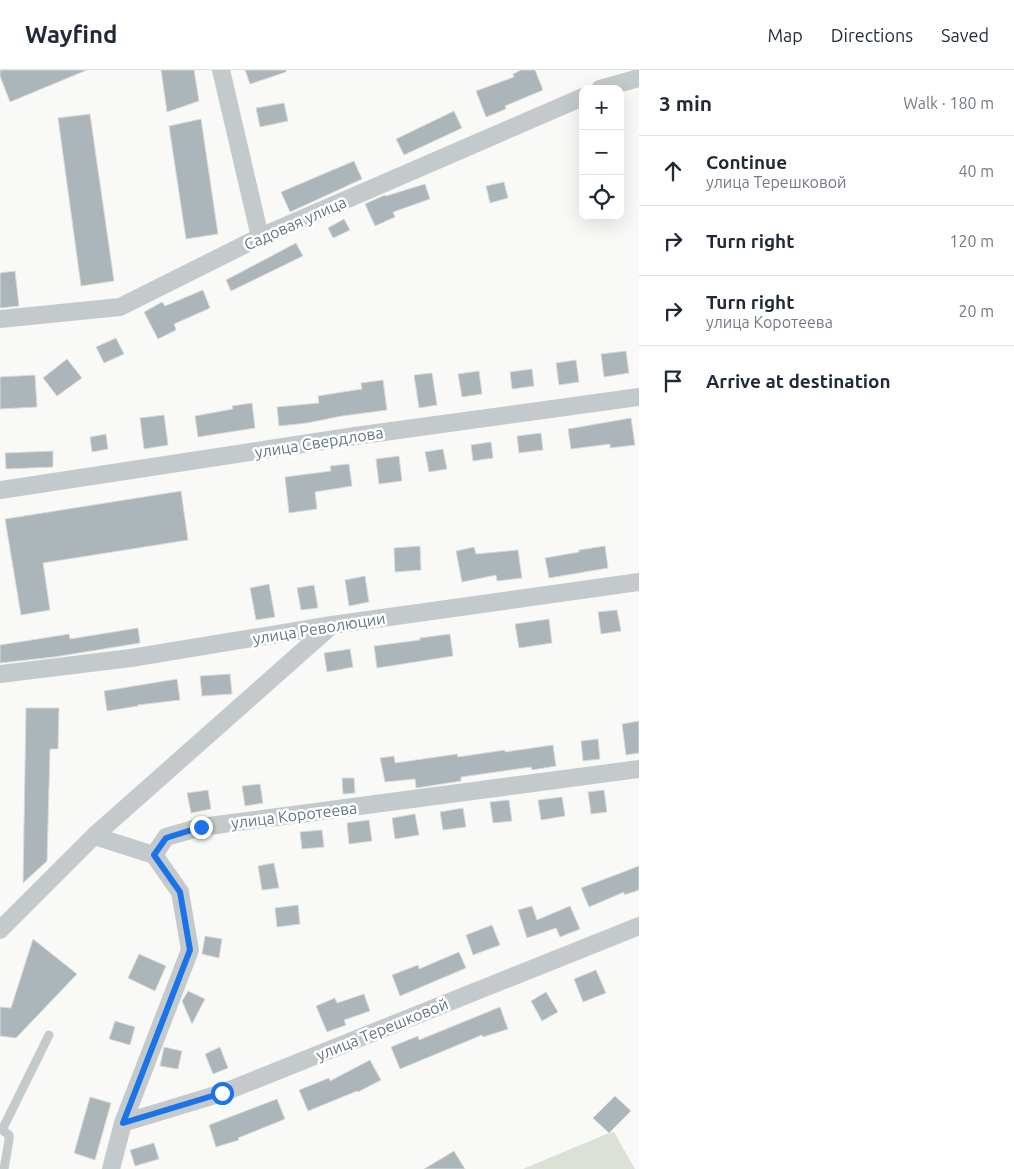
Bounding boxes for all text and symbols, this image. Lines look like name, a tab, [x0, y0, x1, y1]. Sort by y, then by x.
text: Wayfind	[25, 21, 117, 48]
text: Map	[767, 25, 803, 45]
text: Directions	[831, 25, 913, 45]
text: Saved	[941, 25, 989, 45]
map controls	[579, 85, 624, 220]
button: +	[579, 85, 624, 130]
text: 3 min	[659, 91, 712, 115]
text: Walk · 180 m	[903, 94, 994, 112]
button: −	[579, 130, 624, 175]
text: Continue	[706, 151, 787, 173]
icon: ahead	[659, 157, 687, 185]
text: 40 m	[958, 162, 994, 180]
text: улица Терешковой	[706, 173, 847, 191]
button: locate	[579, 175, 624, 220]
street label: Садовая улица	[241, 192, 349, 254]
icon: right	[659, 227, 687, 255]
text: Turn right	[706, 230, 794, 252]
text: 120 m	[949, 232, 994, 250]
text: Turn right	[706, 291, 794, 313]
icon: right	[659, 297, 687, 325]
text: 20 m	[958, 302, 994, 320]
text: улица Коротеева	[706, 313, 833, 331]
icon: arrive	[659, 367, 687, 395]
text: Arrive at destination	[706, 370, 891, 392]
street label: улица Свердлова	[254, 423, 384, 461]
street label: улица Революции	[251, 609, 387, 647]
street label: улица Коротеева	[230, 798, 358, 832]
route end	[190, 816, 213, 839]
street label: улица Терешковой	[313, 994, 451, 1064]
route start	[211, 1082, 234, 1105]

